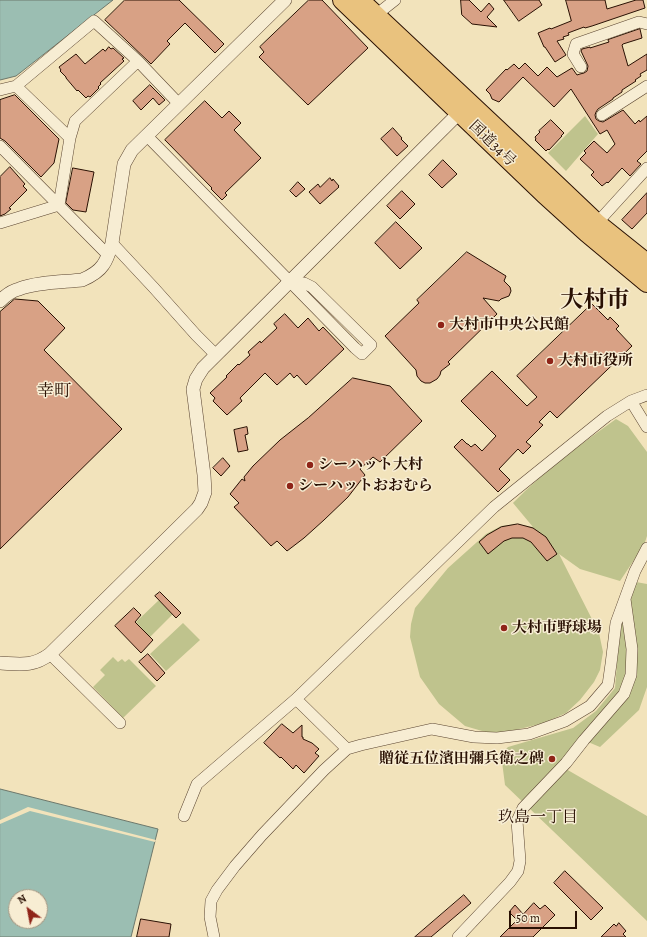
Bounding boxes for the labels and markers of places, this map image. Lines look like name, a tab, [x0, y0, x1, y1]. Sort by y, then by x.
place label: 大村市中央公民館	[449, 316, 569, 334]
marker: 大村市中央公民館	[436, 320, 446, 330]
place label: 大村市役所	[558, 352, 633, 370]
marker: 大村市役所	[545, 356, 555, 366]
place label: シーハット大村	[318, 456, 423, 474]
marker: シーハット大村	[305, 460, 315, 470]
place label: シーハットおおむら	[298, 477, 433, 495]
marker: シーハットおおむら	[285, 481, 295, 491]
place label: 大村市野球場	[512, 619, 602, 637]
marker: 大村市野球場	[499, 623, 509, 633]
place label: 贈従五位濱田彌兵衛之碑	[379, 750, 544, 768]
marker: 贈従五位濱田彌兵衛之碑	[547, 754, 557, 764]

